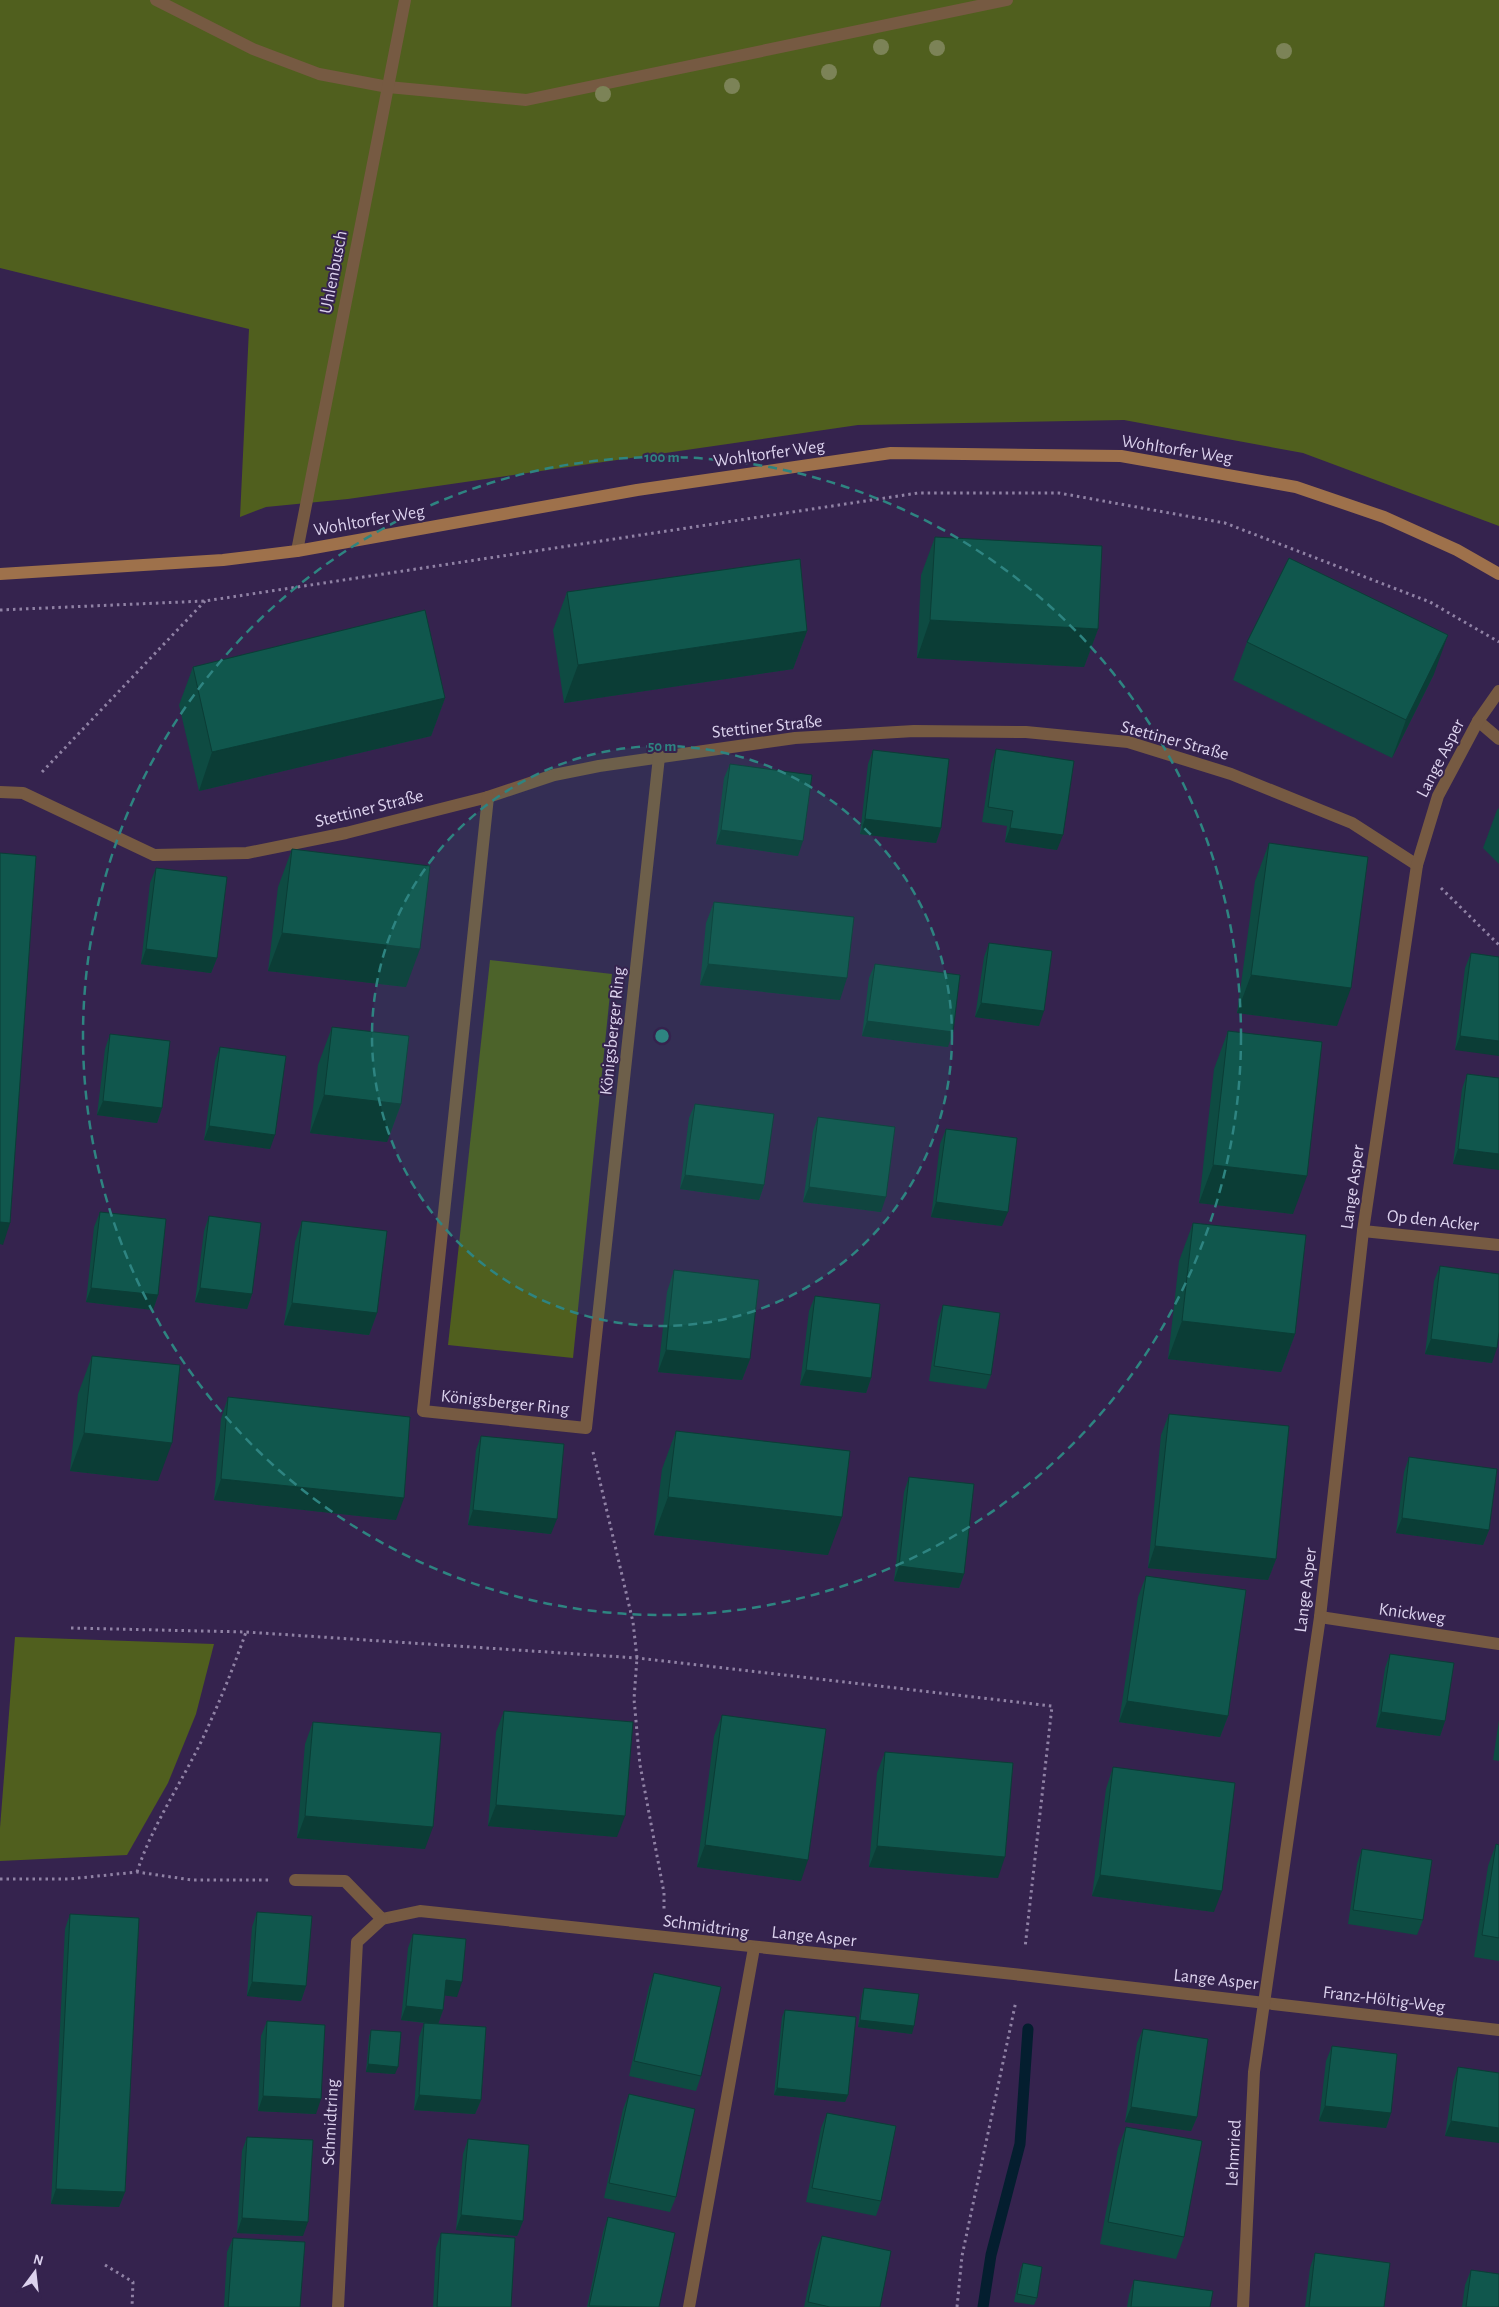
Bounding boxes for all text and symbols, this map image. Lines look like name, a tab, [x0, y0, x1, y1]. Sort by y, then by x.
street label: Uhlenbusch	[317, 229, 351, 315]
street label: Wohltorfer Weg	[1120, 432, 1234, 468]
street label: Wohltorfer Weg	[712, 437, 826, 471]
text: 100 m	[644, 450, 680, 465]
street label: Wohltorfer Weg	[312, 502, 426, 540]
street label: Stettiner Straße	[711, 712, 823, 742]
street label: Lange Asper	[1414, 716, 1468, 801]
street label: Stettiner Straße	[1119, 718, 1231, 764]
text: 50 m	[648, 739, 676, 754]
street label: Stettiner Straße	[313, 787, 425, 831]
street label: Königsberger Ring	[597, 966, 629, 1096]
centre of rings	[653, 1027, 671, 1045]
street label: Lange Asper	[1338, 1143, 1368, 1231]
street label: Op den Acker	[1386, 1207, 1480, 1235]
street label: Königsberger Ring	[440, 1387, 570, 1419]
street label: Lange Asper	[1292, 1547, 1320, 1634]
street label: Knickweg	[1377, 1600, 1447, 1628]
street label: Schmidtring	[662, 1912, 750, 1942]
street label: Lange Asper	[771, 1924, 857, 1950]
street label: Lange Asper	[1173, 1967, 1259, 1993]
street label: Franz-Höltig-Weg	[1322, 1984, 1446, 2016]
street label: Schmidtring	[320, 2078, 342, 2166]
street label: Lehmried	[1223, 2119, 1245, 2187]
north arrow	[10, 2247, 60, 2297]
text: N	[32, 2252, 45, 2268]

